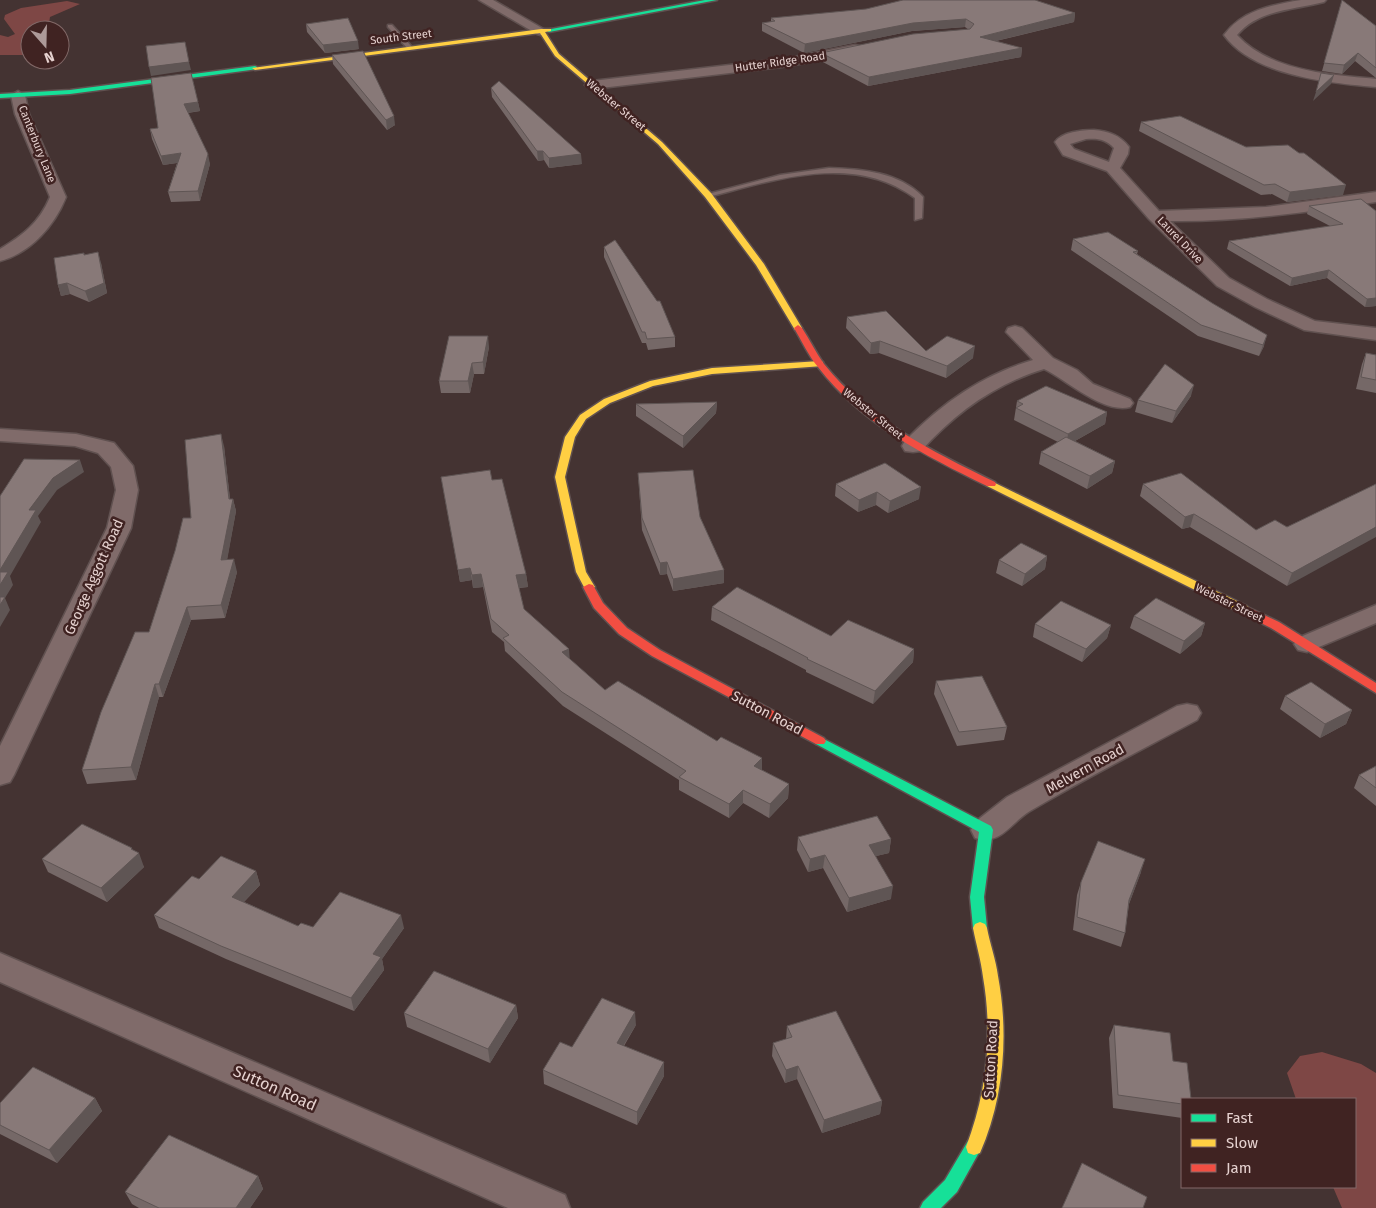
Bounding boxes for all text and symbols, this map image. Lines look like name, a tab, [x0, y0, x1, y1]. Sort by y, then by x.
north arrow	[20, 20, 70, 70]
street label: South Street	[369, 27, 433, 47]
text: N	[42, 47, 57, 66]
street label: Hutter Ridge Road	[734, 49, 826, 75]
street label: Webster Street	[584, 76, 648, 134]
street label: Canterbury Lane	[16, 104, 58, 184]
street label: Laurel Drive	[1155, 214, 1205, 266]
street label: Webster Street	[840, 386, 906, 442]
street label: George Aggott Road	[61, 517, 127, 637]
street label: Webster Street	[1193, 581, 1265, 625]
street label: Sutton Road	[729, 687, 805, 739]
street label: Melvern Road	[1043, 741, 1127, 797]
street label: Sutton Road	[980, 1020, 1002, 1098]
street label: Sutton Road	[230, 1061, 320, 1115]
legend	[1181, 1098, 1356, 1188]
text: Fast	[1226, 1109, 1253, 1127]
text: Slow	[1226, 1134, 1258, 1152]
text: Jam	[1226, 1159, 1252, 1177]

